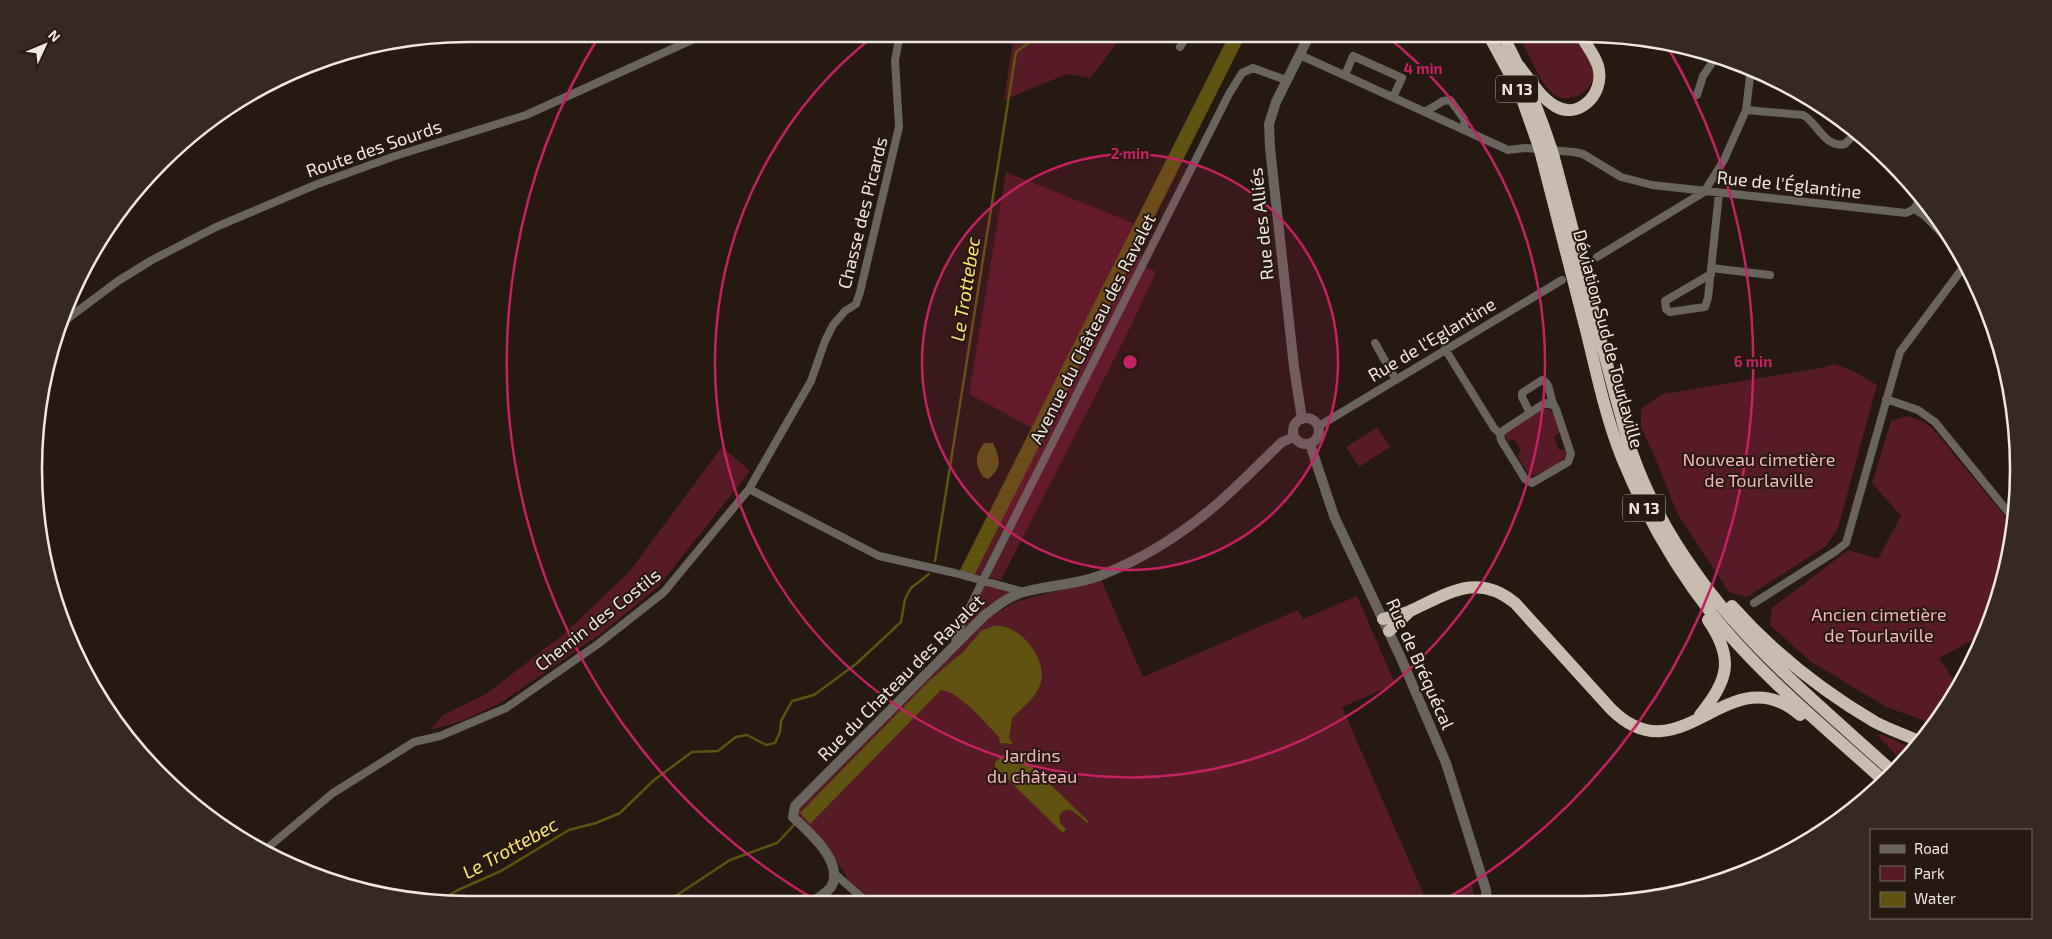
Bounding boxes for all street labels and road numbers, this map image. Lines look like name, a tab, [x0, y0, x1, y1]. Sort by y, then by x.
road number: N 13	[1496, 76, 1538, 102]
street label: Route des Sourds	[303, 114, 445, 182]
street label: Chasse des Picards	[832, 134, 892, 291]
street label: Rue de l'Églantine	[1716, 165, 1862, 203]
street label: Rue des Alliés	[1244, 167, 1278, 281]
street label: Avenue du Château des Ravalet	[1024, 210, 1160, 447]
street label: Déviation Sud de Tourlaville	[1569, 227, 1649, 450]
street label: Rue de l'Eglantine	[1364, 292, 1499, 386]
road number: N 13	[1623, 494, 1665, 522]
street label: Chemin des Costils	[530, 563, 665, 675]
street label: Rue du Chateau des Ravalet	[813, 589, 988, 765]
street label: Rue de Bréquécal	[1382, 595, 1460, 733]

